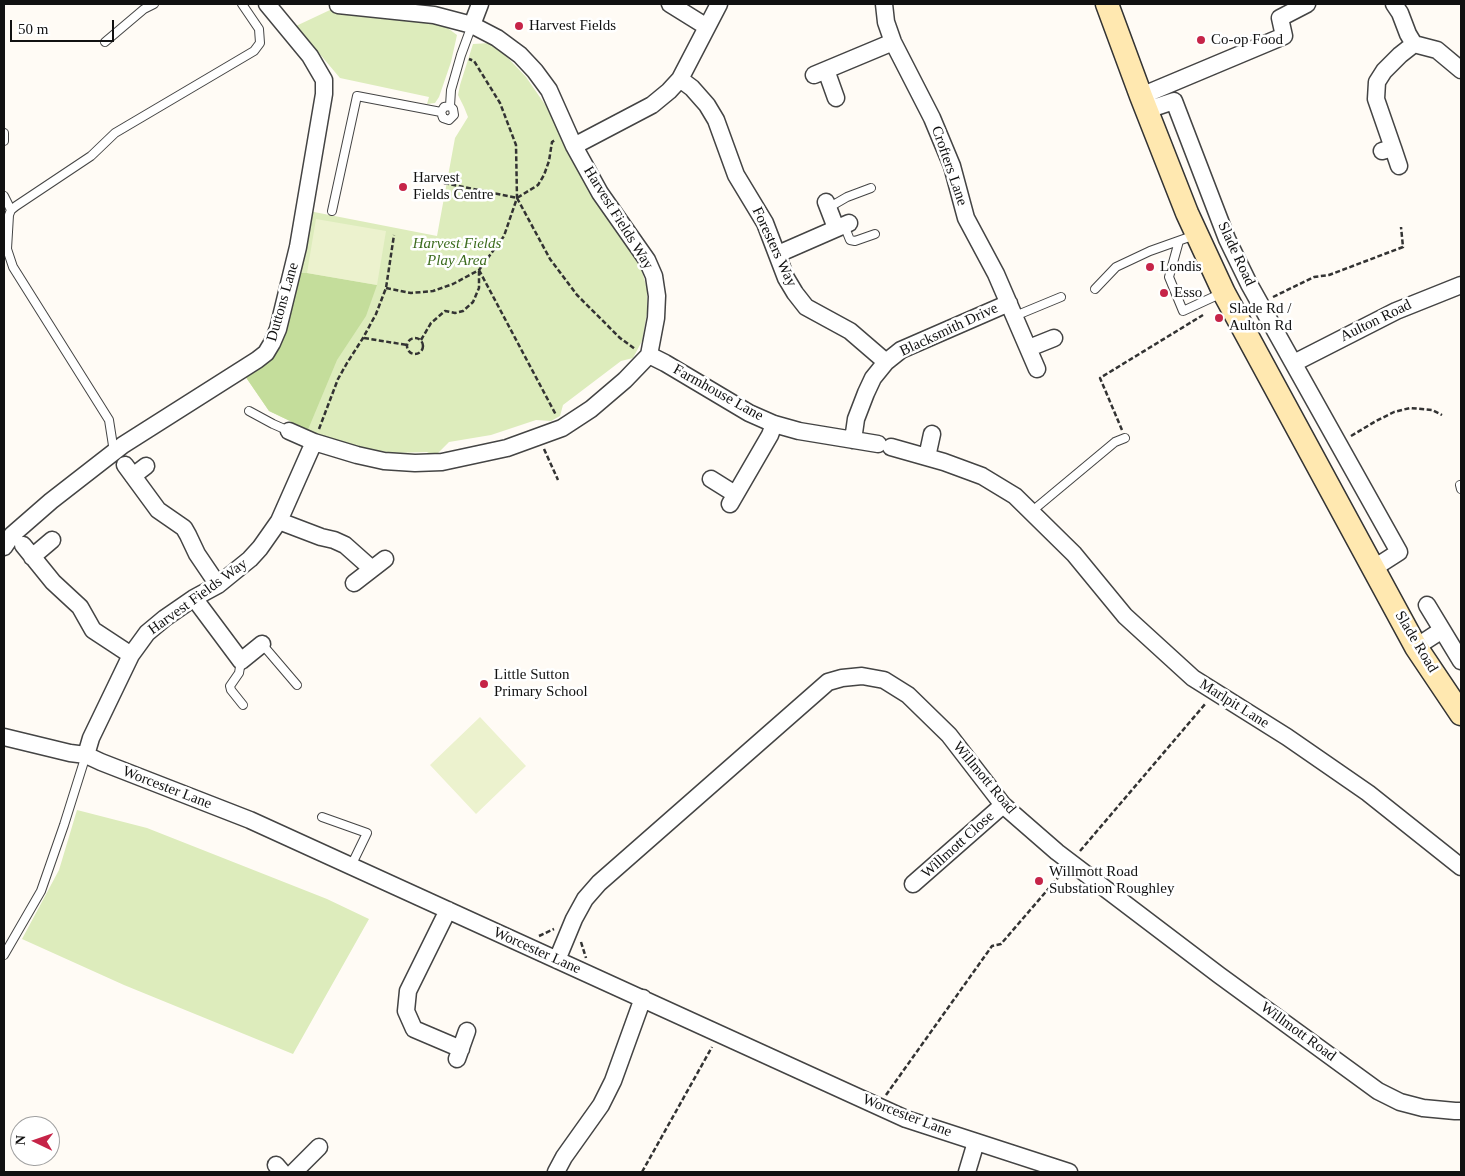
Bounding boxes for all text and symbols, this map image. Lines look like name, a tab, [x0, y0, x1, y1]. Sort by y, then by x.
scale bar	[12, 10, 116, 42]
place label: Harvest Fields	[529, 17, 616, 35]
marker: Harvest Fields	[513, 20, 525, 32]
text: 50 m	[18, 21, 48, 37]
place label: Co-op Food	[1211, 31, 1283, 49]
marker: Co-op Food	[1195, 34, 1207, 46]
street label: Crofters Lane	[927, 124, 971, 208]
street label: Harvest Fields Way	[579, 163, 657, 273]
place label: Harvest Fields Centre	[413, 169, 493, 204]
marker: Harvest Fields Centre	[397, 181, 409, 193]
street label: Foresters Way	[748, 204, 800, 290]
street label: Slade Road	[1213, 219, 1259, 289]
park label: Harvest Fields Play Area	[413, 235, 501, 270]
place label: Londis	[1160, 258, 1202, 276]
street label: Duttons Lane	[263, 260, 303, 344]
marker: Londis	[1144, 261, 1156, 273]
place label: Esso	[1174, 284, 1202, 302]
marker: Esso	[1158, 287, 1170, 299]
street label: Aulton Road	[1337, 296, 1415, 346]
street label: Blacksmith Drive	[897, 299, 1001, 361]
place label: Slade Rd / Aulton Rd	[1229, 300, 1292, 335]
marker: Slade Rd / Aulton Rd	[1213, 312, 1225, 324]
street label: Farmhouse Lane	[670, 361, 766, 425]
street label: Harvest Fields Way	[145, 555, 251, 639]
street label: Slade Road	[1391, 608, 1441, 676]
place label: Little Sutton Primary School	[494, 666, 588, 701]
street label: Marlpit Lane	[1196, 676, 1272, 732]
marker: Little Sutton Primary School	[478, 678, 490, 690]
street label: Willmott Road	[949, 738, 1019, 818]
street label: Worcester Lane	[120, 763, 214, 813]
street label: Willmott Close	[918, 808, 998, 882]
place label: Willmott Road Substation Roughley	[1049, 863, 1174, 898]
marker: Willmott Road Substation Roughley	[1033, 875, 1045, 887]
street label: Worcester Lane	[490, 924, 584, 978]
street label: Willmott Road	[1257, 999, 1339, 1065]
street label: Worcester Lane	[860, 1091, 954, 1141]
north arrow	[10, 1116, 60, 1166]
text: N	[13, 1135, 28, 1146]

